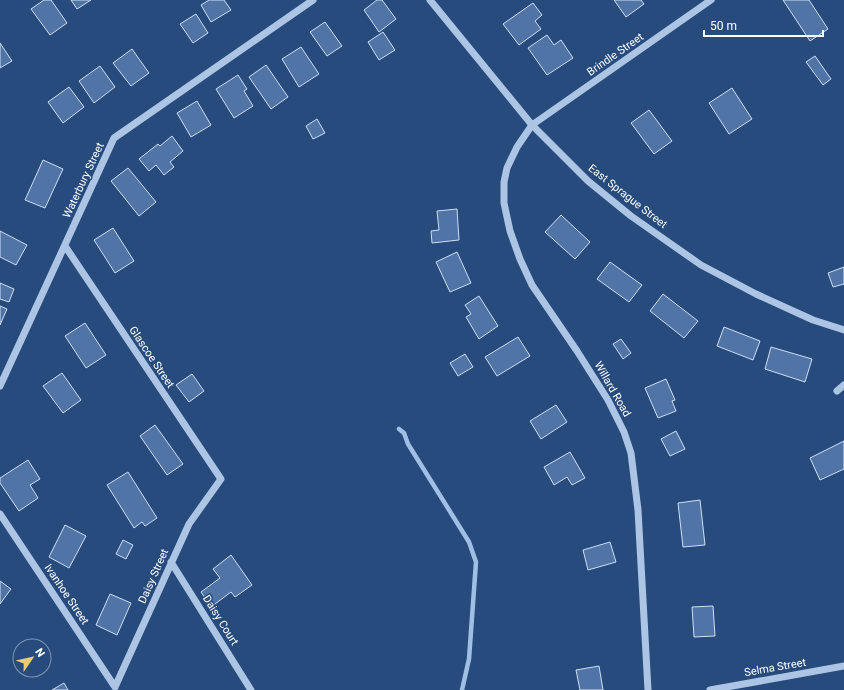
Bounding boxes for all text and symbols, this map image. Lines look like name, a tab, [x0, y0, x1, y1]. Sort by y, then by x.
scale bar	[704, 12, 823, 38]
text: 50 m	[710, 19, 737, 33]
street label: Brindle Street	[585, 30, 646, 79]
street label: Waterbury Street	[60, 140, 107, 220]
street label: East Sprague Street	[586, 162, 670, 231]
street label: Glascoe Street	[126, 324, 177, 391]
street label: Willard Road	[592, 359, 634, 419]
street label: Daisy Street	[136, 546, 171, 606]
street label: Ivanhoe Street	[42, 562, 92, 627]
street label: Daisy Court	[200, 593, 241, 648]
north arrow	[12, 638, 52, 678]
text: N	[32, 646, 48, 660]
street label: Selma Street	[743, 656, 807, 679]

